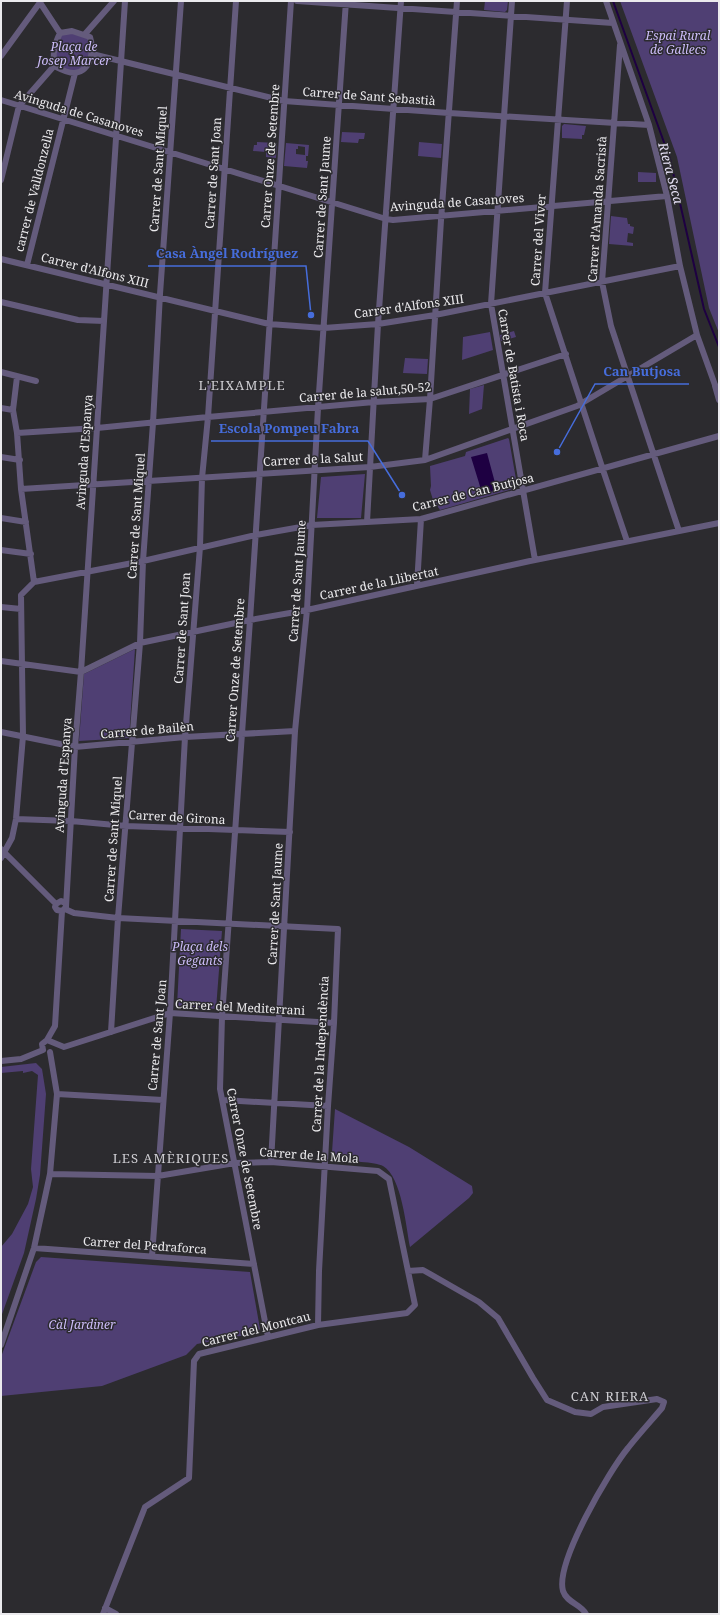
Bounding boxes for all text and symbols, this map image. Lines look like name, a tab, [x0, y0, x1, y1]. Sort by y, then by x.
park label: Espai Rural de Gallecs	[645, 27, 711, 58]
park label: Plaça de Josep Marcer	[35, 38, 111, 69]
street label: Carrer Onze de Setembre	[256, 83, 284, 229]
street label: Carrer de Sant Sebastià	[302, 83, 436, 109]
street label: Avinguda de Casanoves	[12, 85, 146, 141]
street label: Carrer de Sant Miquel	[145, 105, 171, 233]
street label: Carrer de Sant Joan	[201, 116, 225, 229]
street label: carrer de Valldonzella	[10, 126, 58, 253]
street label: Carrer de Sant Jaume	[309, 135, 335, 259]
street label: Carrer d'Amanda Sacristà	[583, 135, 611, 283]
water label: Riera Seca	[654, 139, 688, 206]
street label: Avinguda de Casanoves	[389, 189, 525, 215]
street label: Carrer del Viver	[526, 193, 550, 287]
callout: Casa Àngel Rodríguez	[148, 241, 306, 266]
text: Casa Àngel Rodríguez	[156, 244, 298, 262]
street label: Carrer d'Alfons XIII	[39, 248, 151, 292]
street label: Carrer d'Alfons XIII	[353, 290, 465, 322]
street label: Carrer de Batista i Roca	[494, 307, 534, 443]
callout: Can Butjosa	[595, 359, 689, 384]
text: Can Butjosa	[603, 362, 681, 380]
district label: L'EIXAMPLE	[198, 376, 286, 394]
street label: Carrer de la salut,50-52	[298, 378, 432, 406]
street label: Avinguda d'Espanya	[71, 393, 97, 510]
callout: Escola Pompeu Fabra	[211, 416, 368, 441]
text: Escola Pompeu Fabra	[219, 419, 359, 437]
street label: Carrer de la Salut	[263, 448, 363, 470]
street label: Carrer de Sant Miquel	[123, 452, 149, 580]
street label: Carrer de Can Butjosa	[410, 469, 536, 515]
street label: Carrer de Sant Jaume	[284, 519, 310, 643]
street label: Carrer de la Llibertat	[318, 562, 440, 604]
street label: Carrer de Sant Joan	[170, 571, 194, 684]
street label: Carrer Onze de Setembre	[221, 597, 249, 743]
street label: Avinguda d'Espanya	[50, 716, 76, 833]
street label: Carrer de Bailèn	[100, 717, 195, 743]
street label: Carrer de Sant Miquel	[100, 775, 126, 903]
street label: Carrer de Girona	[128, 806, 226, 828]
street label: Carrer de Sant Jaume	[263, 842, 287, 966]
park label: Plaça dels Gegants	[171, 938, 228, 969]
street label: Carrer de la Independència	[307, 975, 333, 1133]
street label: Carrer de Sant Joan	[144, 978, 170, 1091]
street label: Carrer del Mediterrani	[175, 995, 306, 1019]
street label: Carrer Onze de Setembre	[223, 1087, 267, 1231]
street label: Carrer de la Mola	[259, 1143, 360, 1167]
district label: LES AMÈRIQUES	[113, 1149, 229, 1167]
street label: Carrer del Pedraforca	[82, 1232, 208, 1258]
street label: Carrer del Montcau	[200, 1307, 313, 1351]
park label: Càl Jardiner	[48, 1316, 116, 1333]
district label: CAN RIERA	[571, 1387, 649, 1405]

